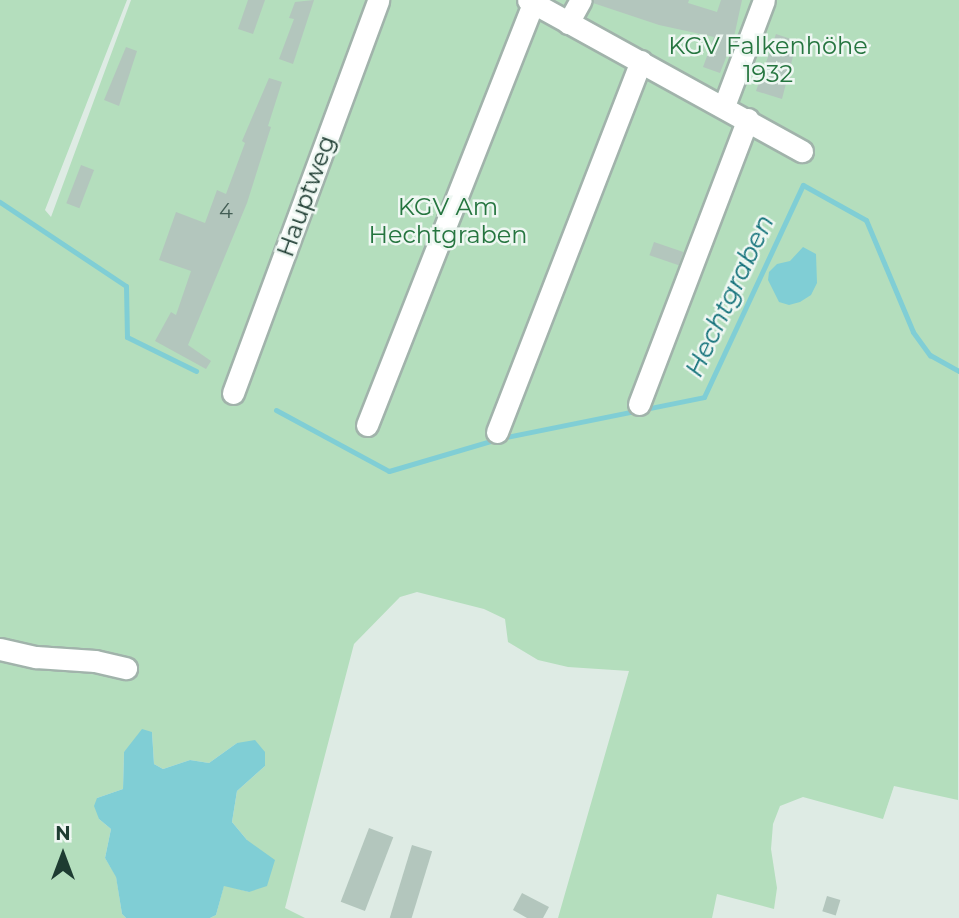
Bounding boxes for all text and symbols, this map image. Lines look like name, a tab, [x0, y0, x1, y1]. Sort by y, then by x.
park label: KGV Falkenhöhe 1932	[668, 32, 868, 88]
street label: Hauptweg	[271, 131, 341, 261]
park label: KGV Am Hechtgraben	[368, 193, 528, 249]
house number: 4	[219, 198, 233, 224]
water label: Hechtgraben	[679, 210, 781, 382]
north arrow	[28, 820, 98, 890]
text: N	[55, 822, 71, 845]

